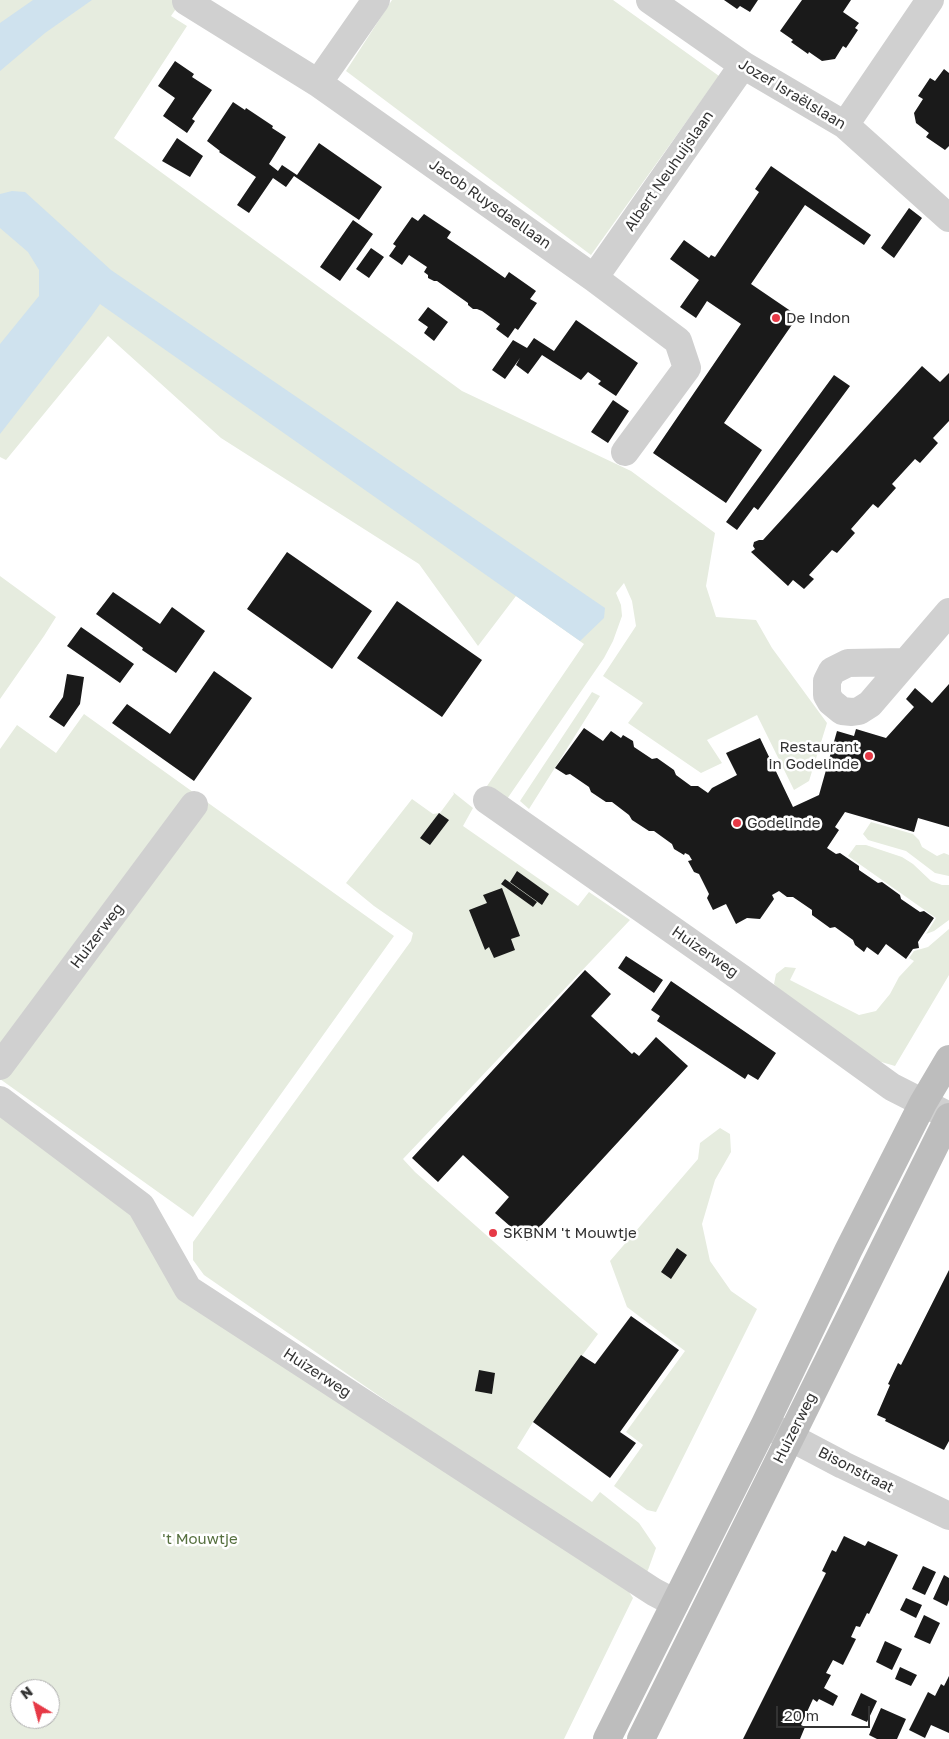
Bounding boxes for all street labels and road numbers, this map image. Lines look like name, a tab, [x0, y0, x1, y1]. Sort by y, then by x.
street label: Jozef Israëlslaan	[735, 55, 849, 133]
street label: Albert Neuhuijslaan	[621, 107, 717, 235]
street label: Jacob Ruysdaellaan	[426, 155, 554, 253]
street label: Huizerweg	[67, 900, 127, 972]
street label: Huizerweg	[668, 923, 742, 981]
street label: Huizerweg	[280, 1345, 354, 1401]
street label: Huizerweg	[770, 1390, 820, 1466]
street label: Bisonstraat	[815, 1443, 897, 1497]

